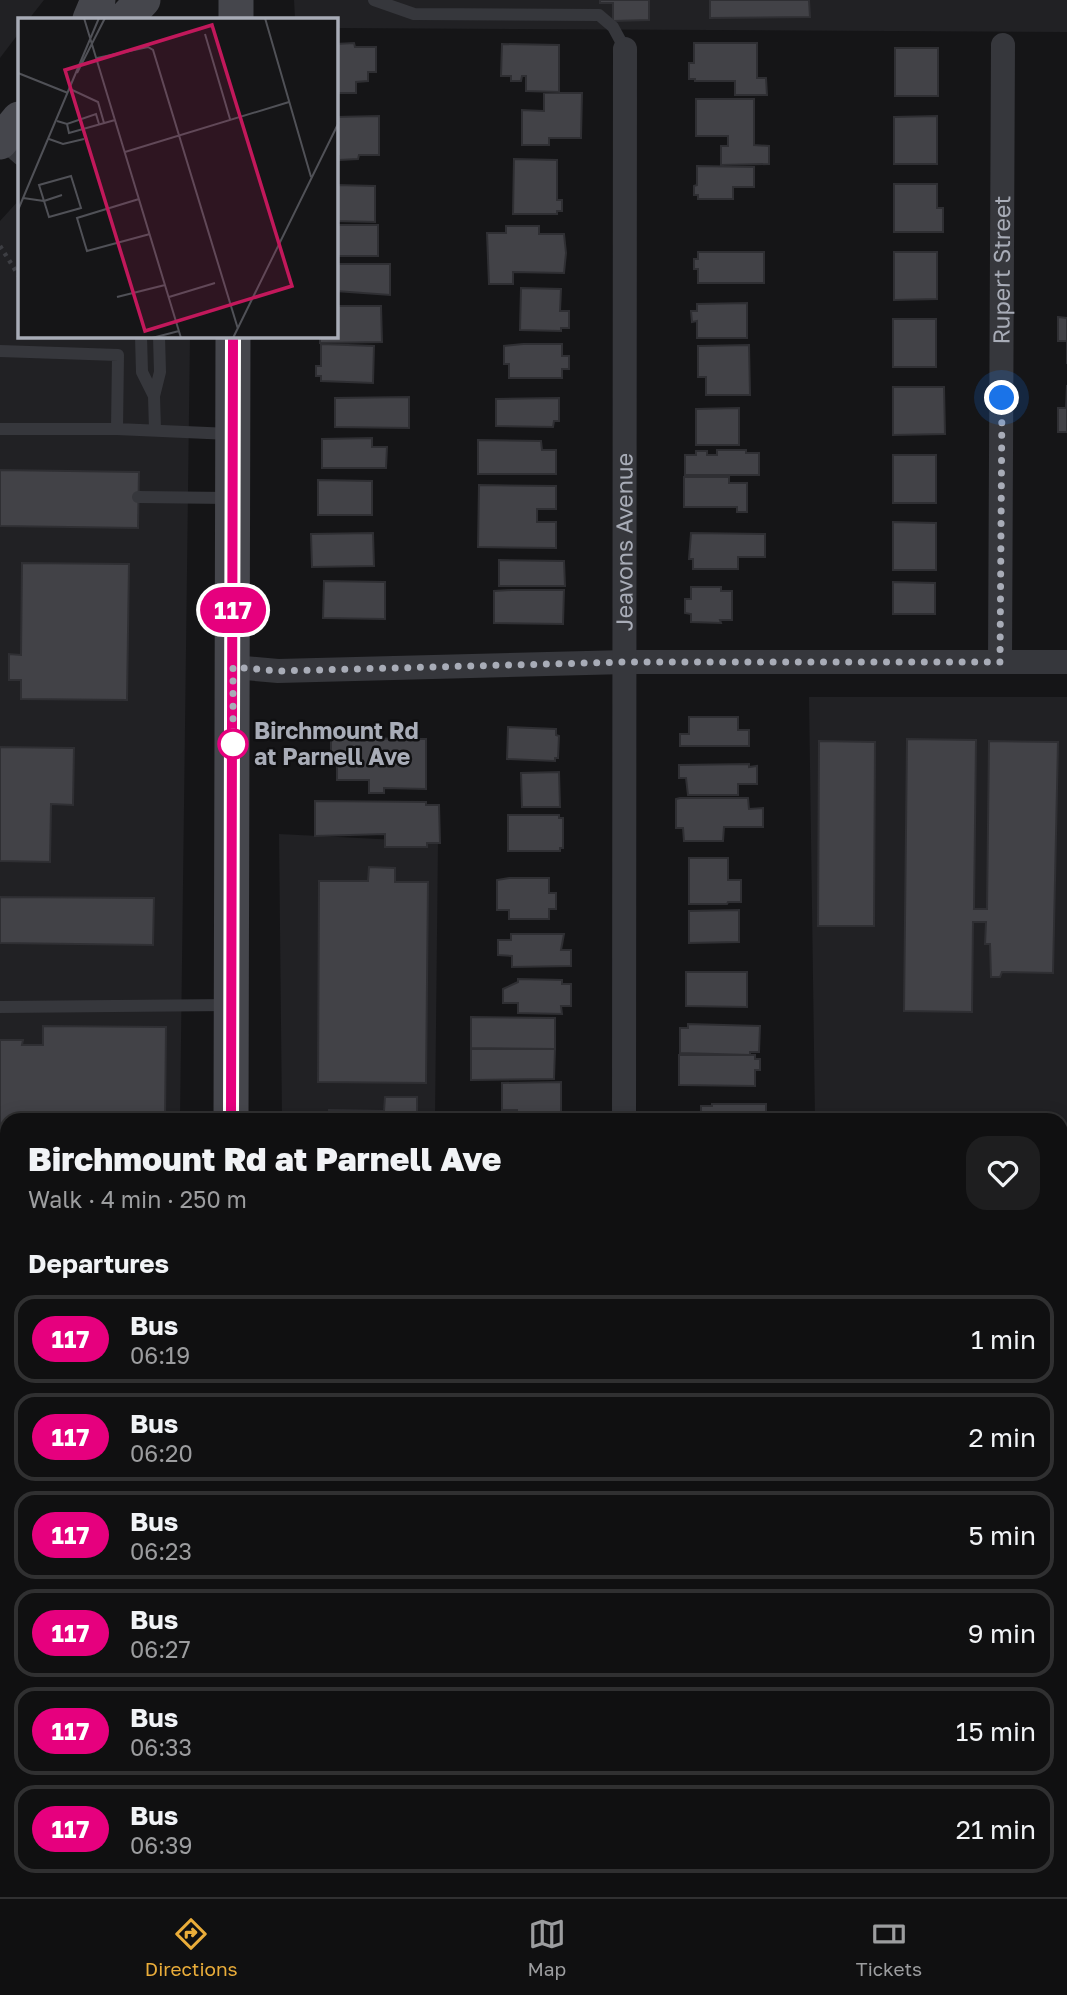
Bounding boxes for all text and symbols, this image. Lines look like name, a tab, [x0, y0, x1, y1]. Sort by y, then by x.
inset map	[18, 18, 338, 338]
street label: Rupert Street	[987, 195, 1015, 345]
your location	[984, 380, 1019, 415]
street label: Jeavons Avenue	[609, 453, 638, 631]
line badge: 117	[193, 587, 273, 633]
text: 117	[214, 595, 252, 624]
place label: Birchmount Rd at Parnell Ave	[254, 716, 419, 770]
marker: Birchmount Rd at Parnell Ave	[218, 729, 248, 759]
button: heart	[966, 1136, 1040, 1210]
text: Birchmount Rd at Parnell Ave	[28, 1139, 501, 1178]
text: Walk · 4 min · 250 m	[28, 1185, 247, 1213]
text: Departures	[28, 1248, 169, 1279]
text: Bus	[130, 1310, 178, 1341]
text: 117	[52, 1324, 89, 1353]
text: 1 min	[971, 1324, 1036, 1355]
text: 06:19	[130, 1341, 190, 1369]
text: Bus	[130, 1408, 178, 1439]
text: 117	[52, 1422, 89, 1451]
text: 2 min	[968, 1422, 1036, 1453]
text: 06:20	[130, 1439, 193, 1467]
text: Bus	[130, 1506, 178, 1537]
text: 117	[52, 1520, 89, 1549]
text: 5 min	[968, 1520, 1036, 1551]
text: 06:23	[130, 1537, 192, 1565]
text: Bus	[130, 1604, 178, 1635]
text: 117	[52, 1618, 89, 1647]
text: 9 min	[968, 1618, 1036, 1649]
text: 06:27	[130, 1635, 191, 1663]
text: Bus	[130, 1702, 178, 1733]
text: 117	[52, 1716, 89, 1745]
text: 15 min	[956, 1716, 1036, 1747]
text: 06:33	[130, 1733, 192, 1761]
text: Bus	[130, 1800, 178, 1831]
text: 117	[52, 1814, 89, 1843]
text: 21 min	[956, 1814, 1036, 1845]
text: 06:39	[130, 1831, 192, 1859]
tab: Directions	[145, 1915, 238, 1980]
tab: Map	[527, 1915, 566, 1980]
tab: Tickets	[856, 1915, 922, 1980]

